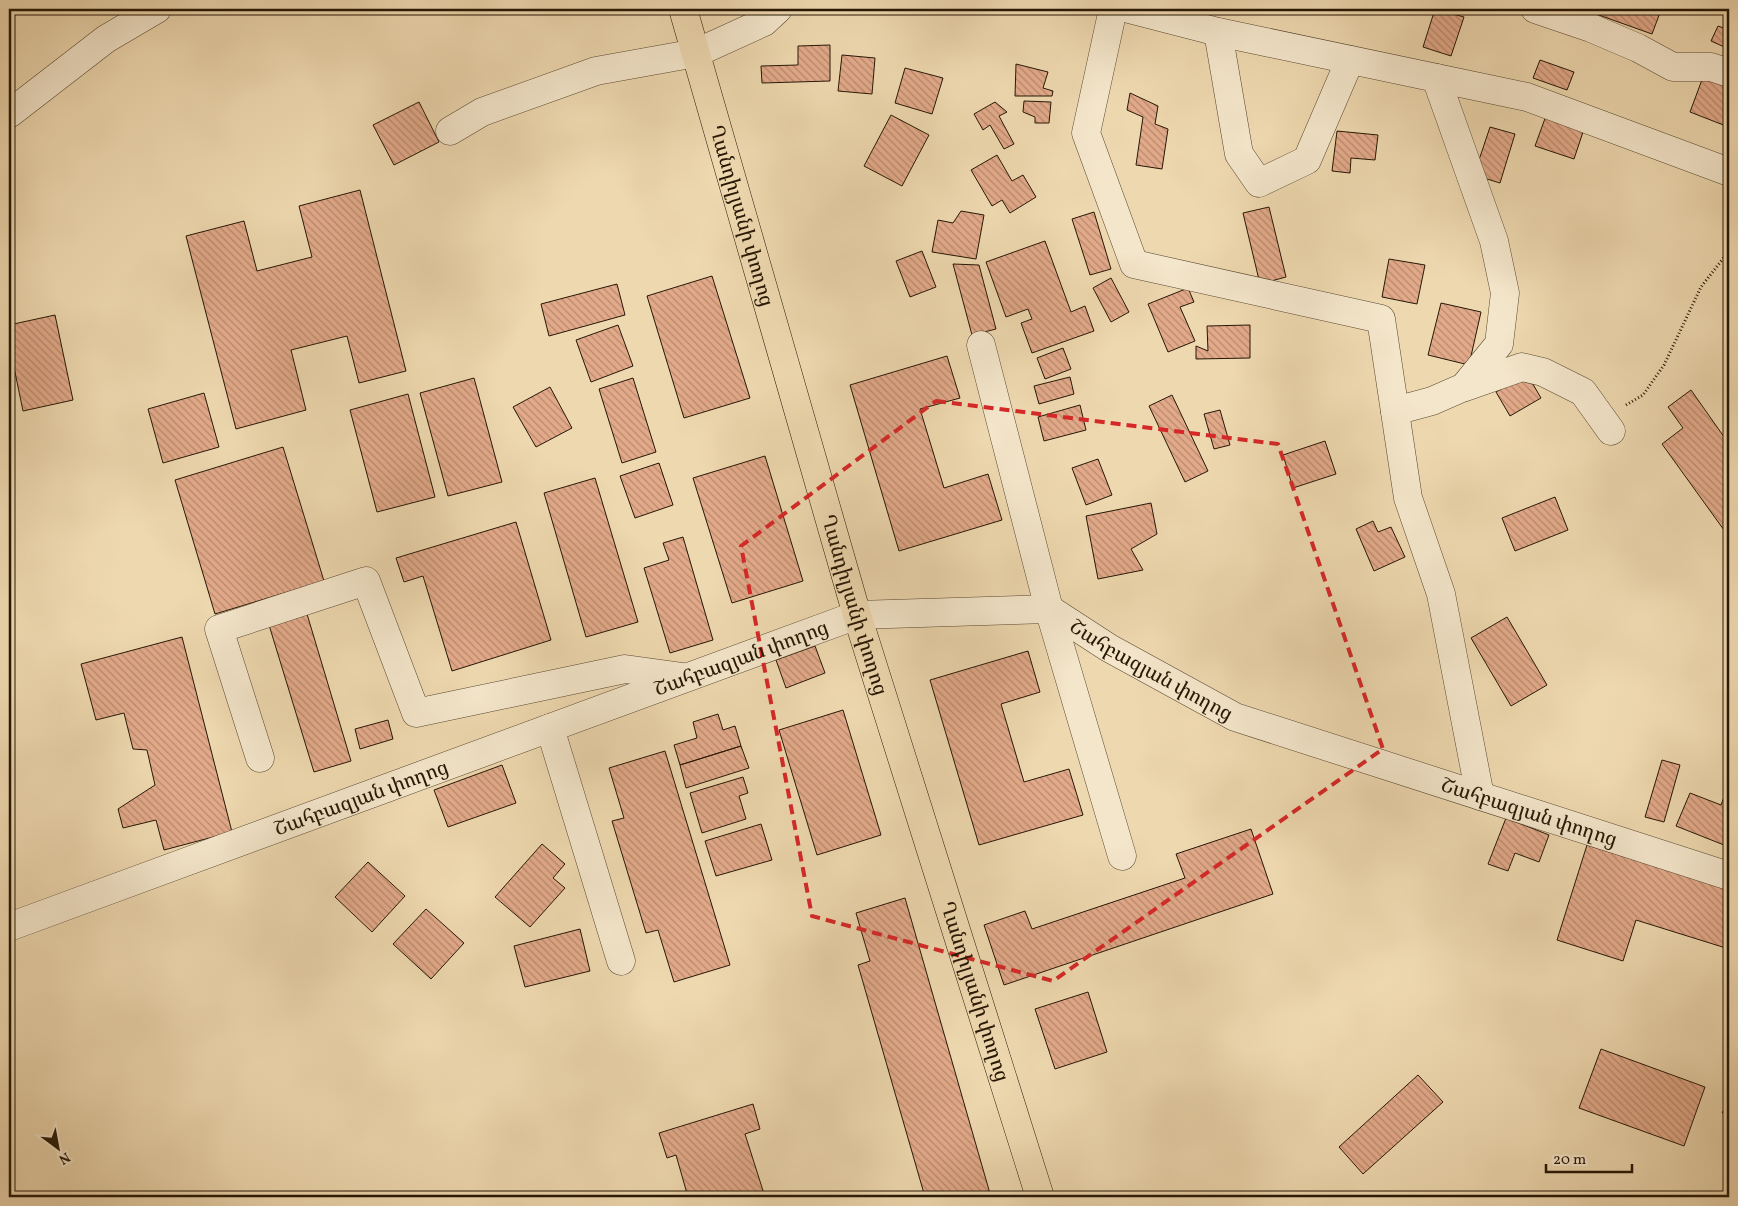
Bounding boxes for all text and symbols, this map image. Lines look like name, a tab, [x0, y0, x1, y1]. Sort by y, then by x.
street label: Ղանդիլյանի փողոց	[701, 122, 780, 310]
street label: Ղանդիլյանի փողոց	[813, 512, 893, 699]
street label: Շահբազյան փողոց	[1063, 614, 1237, 729]
street label: Շահբազյան փողոց	[651, 615, 833, 704]
street label: Շահբազյան փողոց	[271, 755, 453, 844]
street label: Շահբազյան փողոց	[1437, 772, 1620, 855]
street label: Ղանդիլյանի փողոց	[932, 898, 1015, 1086]
north arrow	[32, 1124, 82, 1174]
scale bar	[1546, 1141, 1632, 1173]
text: N	[55, 1147, 73, 1169]
text: 20 m	[1553, 1150, 1586, 1171]

